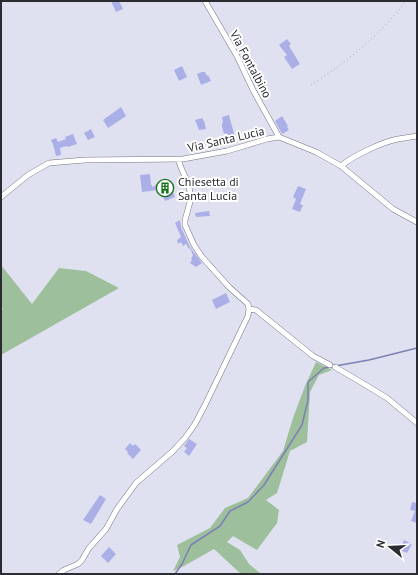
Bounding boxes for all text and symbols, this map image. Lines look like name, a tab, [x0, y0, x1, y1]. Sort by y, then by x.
street label: Via Fontalbino	[226, 27, 275, 100]
street label: Via Santa Lucia	[185, 123, 266, 155]
place label: Chiesetta di Santa Lucia	[178, 174, 239, 203]
building icon: Chiesetta di Santa Lucia	[155, 178, 175, 198]
north arrow	[370, 527, 410, 567]
text: N	[373, 538, 388, 550]

